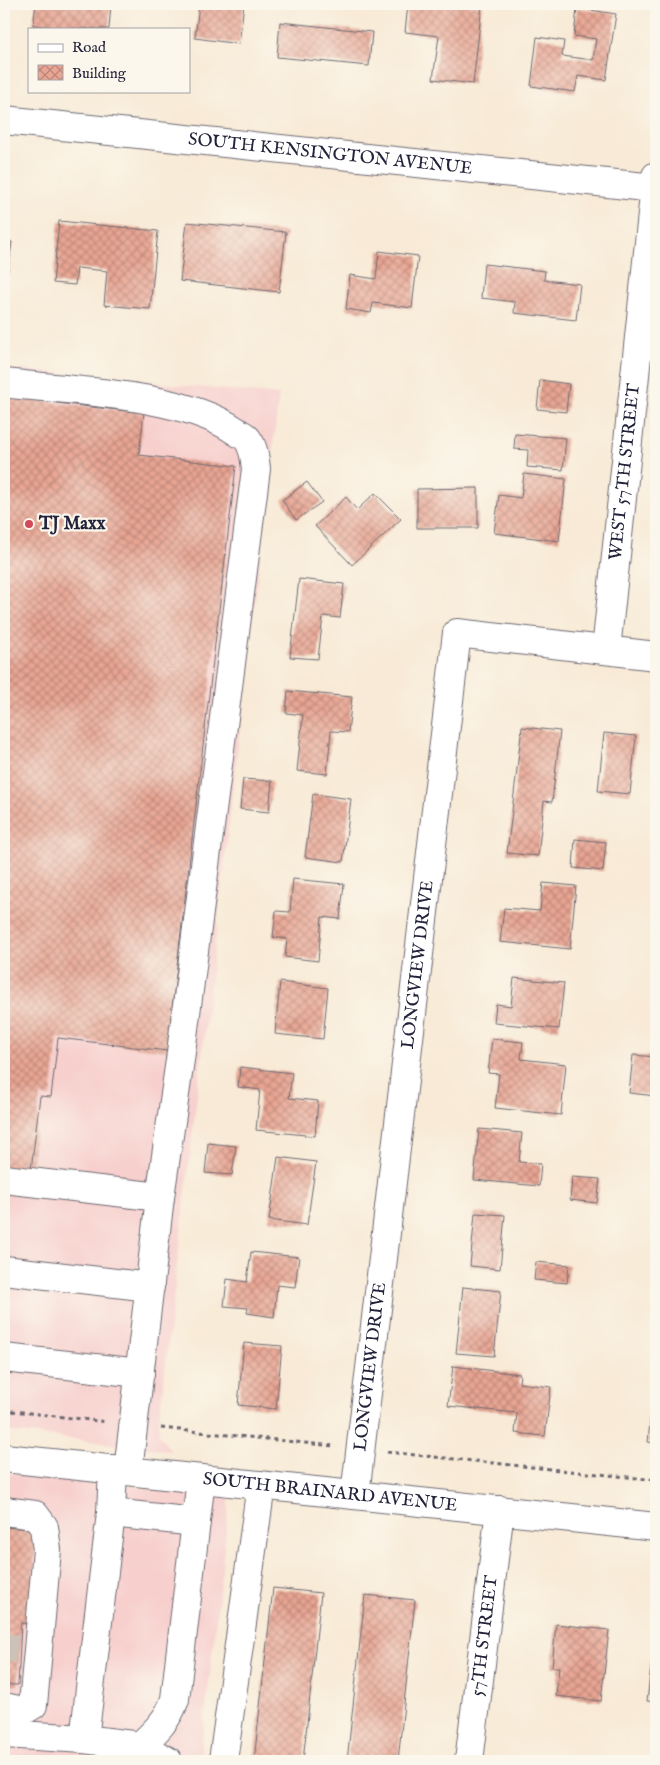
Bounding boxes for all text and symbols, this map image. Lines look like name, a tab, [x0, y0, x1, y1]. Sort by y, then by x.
legend	[28, 28, 190, 92]
text: Road	[72, 38, 107, 57]
text: Building	[72, 64, 127, 83]
street label: SOUTH KENSINGTON AVENUE	[187, 128, 473, 180]
street label: WEST 57TH STREET	[604, 383, 646, 561]
place label: TJ Maxx	[38, 513, 106, 536]
marker: TJ Maxx	[23, 518, 35, 530]
street label: LONGVIEW DRIVE	[396, 879, 439, 1050]
street label: LONGVIEW DRIVE	[349, 1281, 392, 1453]
street label: SOUTH BRAINARD AVENUE	[202, 1468, 458, 1517]
street label: 57TH STREET	[466, 1574, 503, 1698]

